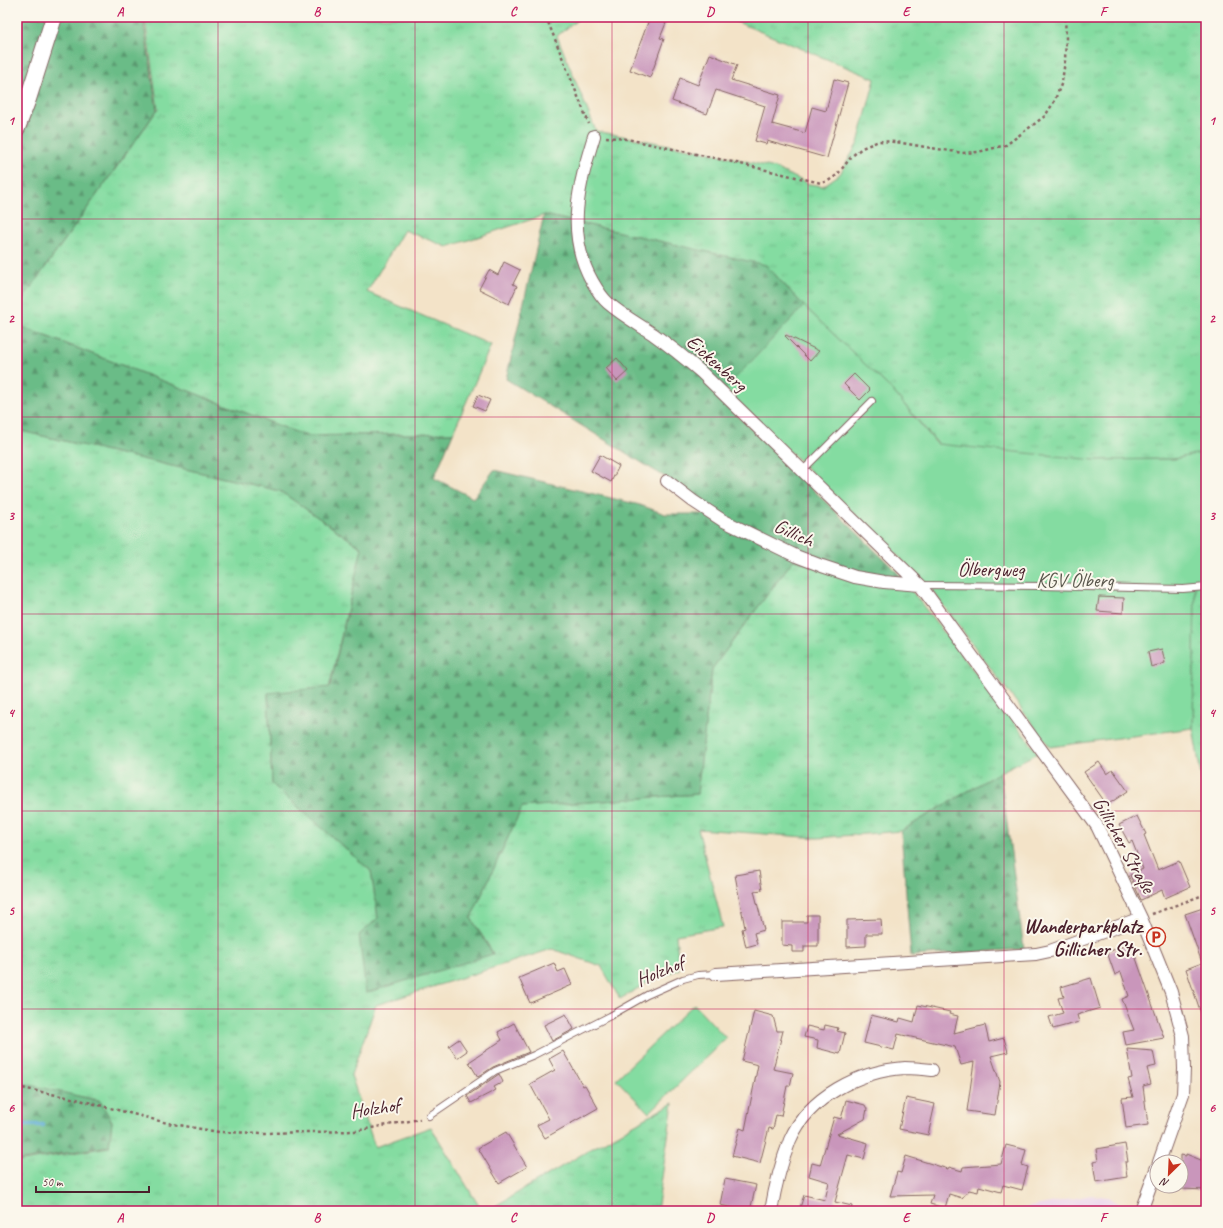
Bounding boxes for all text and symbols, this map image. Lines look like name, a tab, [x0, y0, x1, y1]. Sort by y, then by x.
text: A	[117, 4, 125, 20]
text: B	[314, 4, 322, 20]
text: C	[510, 4, 518, 20]
text: D	[706, 4, 715, 20]
text: E	[903, 4, 912, 20]
text: F	[1100, 4, 1109, 20]
text: 1	[8, 113, 16, 129]
text: 1	[1209, 113, 1217, 129]
text: 2	[8, 311, 15, 327]
text: 2	[1209, 311, 1216, 327]
street label: Eickenberg	[681, 329, 754, 398]
text: 3	[8, 508, 15, 524]
text: 3	[1209, 508, 1216, 524]
street label: Gillich	[770, 513, 819, 554]
street label: Ölbergweg	[958, 557, 1026, 582]
park label: KGV Ölberg	[1036, 568, 1114, 593]
text: 4	[8, 705, 16, 721]
text: 4	[1209, 705, 1217, 721]
street label: Gillicher Straße	[1087, 793, 1161, 899]
text: 5	[8, 903, 15, 919]
text: 5	[1209, 903, 1216, 919]
place label: Wanderparkplatz Gillicher Str.	[1024, 914, 1145, 962]
parking icon: Wanderparkplatz Gillicher Str.	[1145, 926, 1167, 948]
street label: Holzhof	[632, 948, 692, 992]
street label: Holzhof	[349, 1092, 406, 1124]
text: 6	[8, 1100, 15, 1116]
text: 6	[1209, 1100, 1216, 1116]
north arrow	[1149, 1154, 1189, 1194]
scale bar	[36, 1168, 149, 1194]
text: 50 m	[42, 1174, 64, 1190]
text: N	[1157, 1174, 1171, 1191]
text: A	[117, 1210, 125, 1226]
text: B	[314, 1210, 322, 1226]
text: C	[510, 1210, 518, 1226]
text: D	[706, 1210, 715, 1226]
text: E	[903, 1210, 912, 1226]
text: F	[1100, 1210, 1109, 1226]

